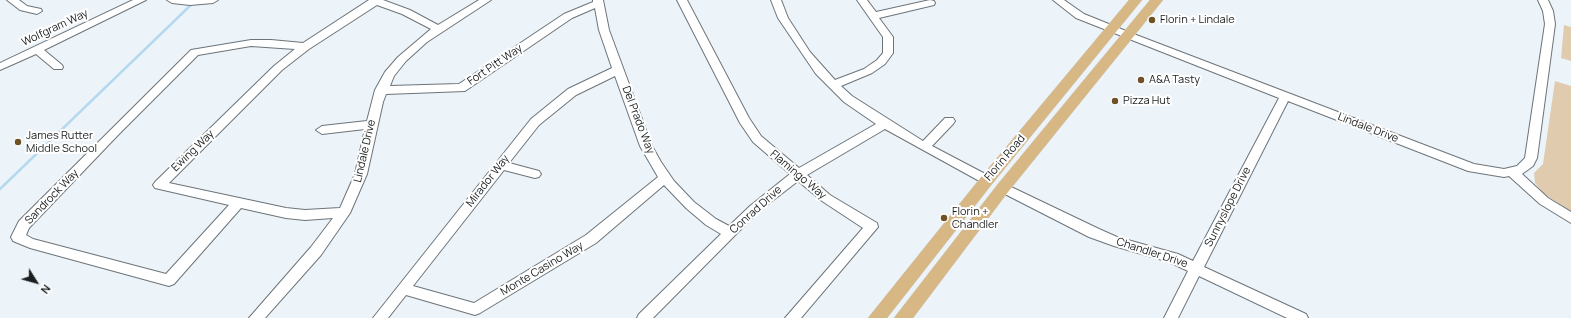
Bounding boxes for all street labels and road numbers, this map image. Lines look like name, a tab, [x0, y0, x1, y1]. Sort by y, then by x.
street label: Wolfgram Way	[20, 7, 90, 49]
street label: Fort Pitt Way	[465, 42, 525, 88]
street label: Del Prado Way	[619, 84, 657, 156]
street label: Lindale Drive	[1336, 110, 1400, 146]
street label: Lindale Drive	[351, 118, 379, 184]
street label: Ewing Way	[169, 128, 217, 174]
street label: Florin Road	[982, 132, 1028, 184]
street label: Flamingo Way	[767, 148, 829, 202]
street label: Mirador Way	[464, 152, 512, 210]
street label: Sunnyslope Drive	[1202, 165, 1254, 249]
street label: Sandrock Way	[22, 167, 82, 227]
street label: Conrad Drive	[727, 183, 785, 237]
street label: Chandler Drive	[1115, 235, 1189, 271]
street label: Monte Casino Way	[498, 239, 586, 299]

